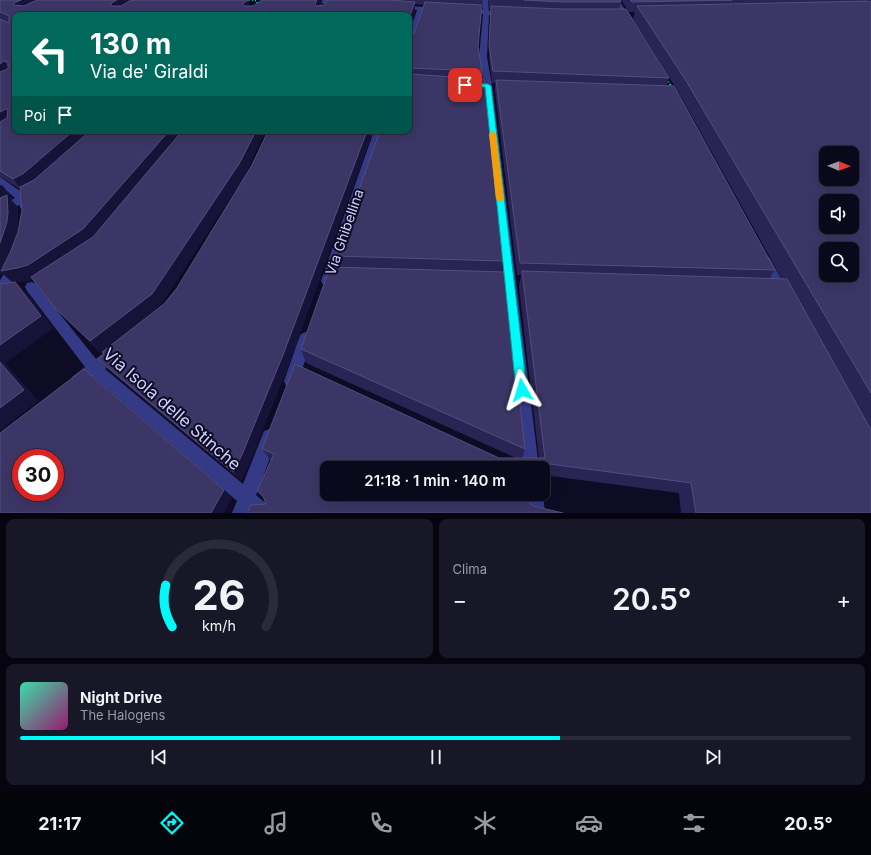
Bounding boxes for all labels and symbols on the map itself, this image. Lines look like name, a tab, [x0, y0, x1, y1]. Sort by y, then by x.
pin	[448, 68, 482, 102]
north arrow	[819, 146, 859, 186]
street label: Via Ghibellina	[321, 187, 367, 277]
street label: Via Isola delle Stinche	[99, 344, 245, 474]
position arrow	[501, 369, 543, 411]
speed limit sign: 30	[12, 449, 64, 501]

